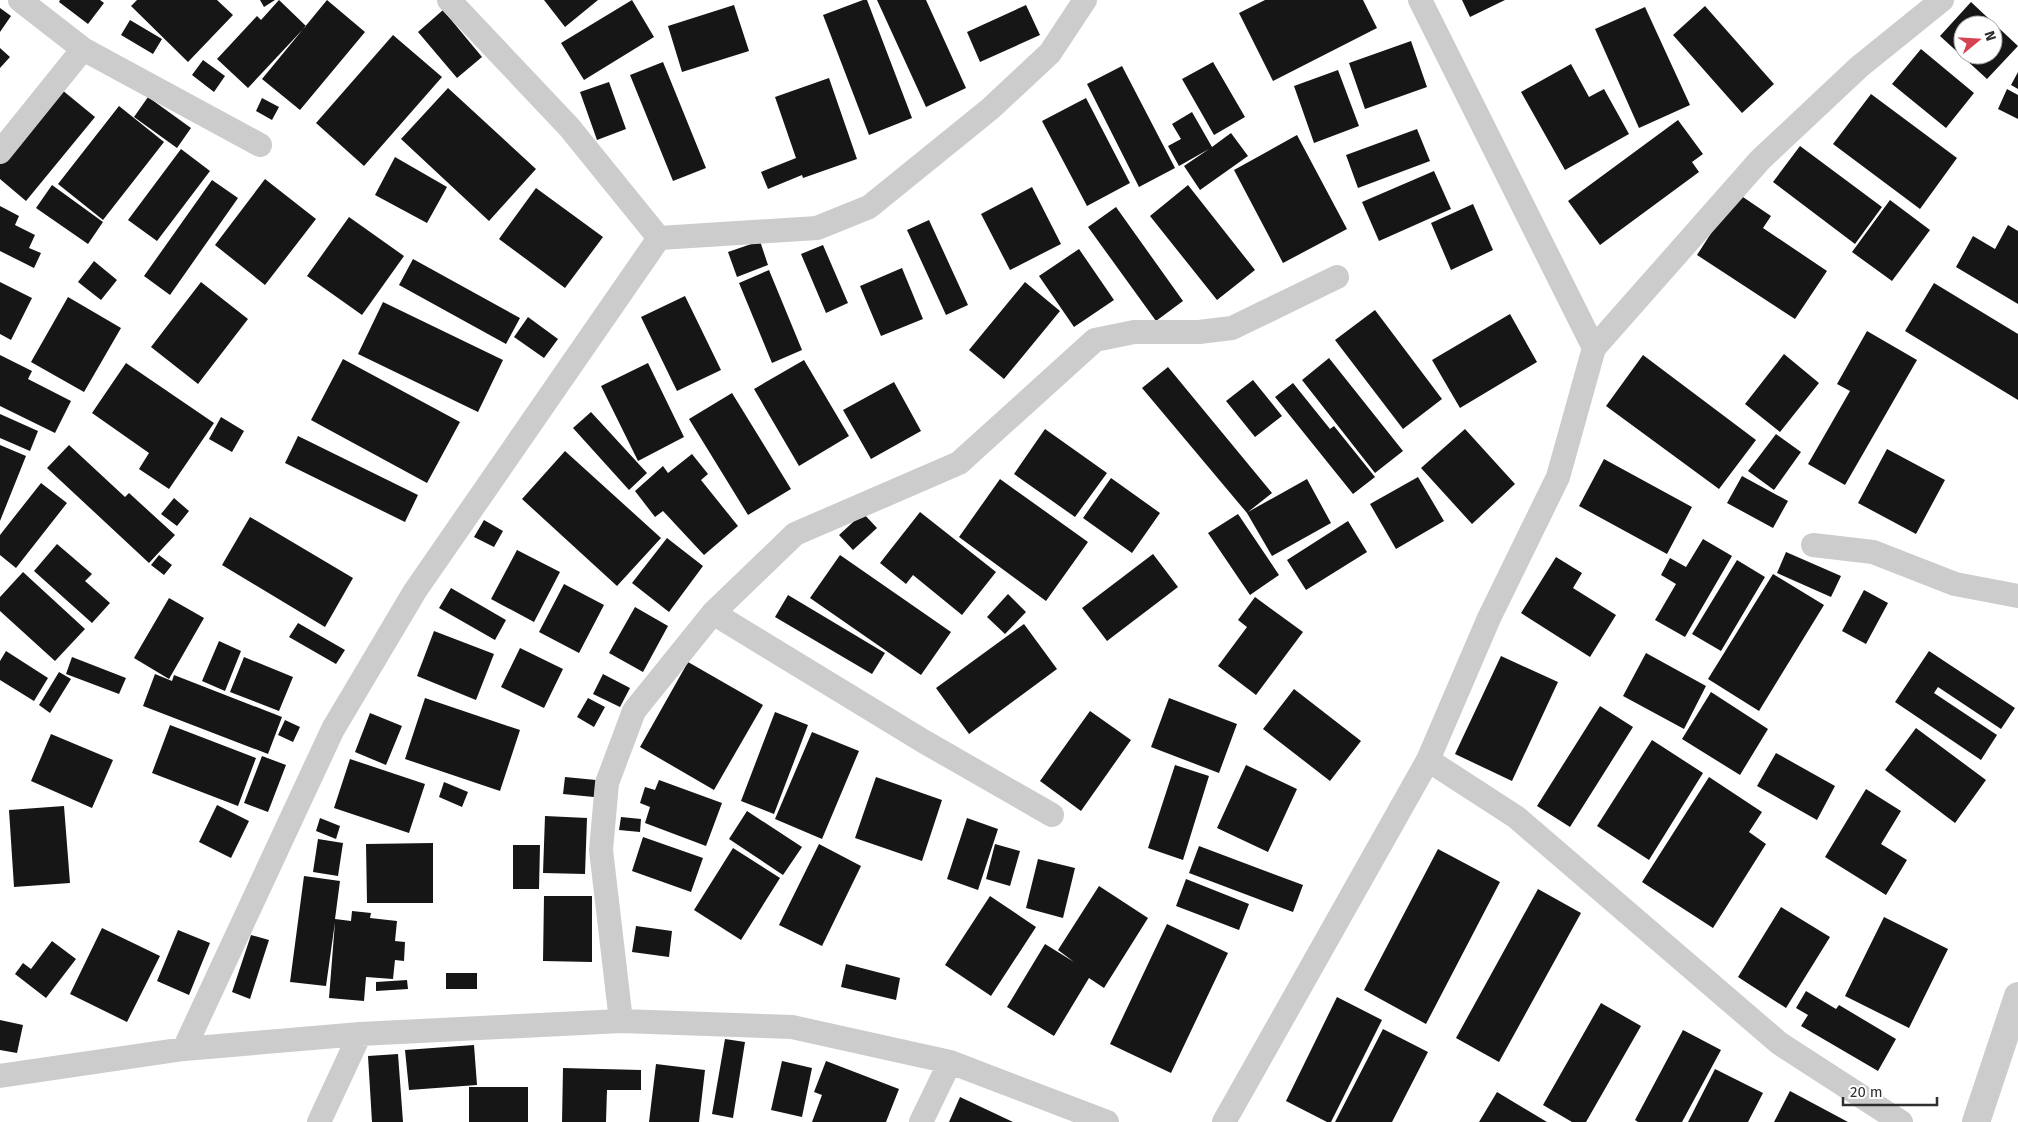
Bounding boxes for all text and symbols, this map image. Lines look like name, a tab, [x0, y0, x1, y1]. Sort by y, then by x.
north arrow	[1953, 15, 2003, 65]
text: N	[1980, 29, 1999, 43]
scale bar	[1843, 1074, 1937, 1106]
text: 20 m	[1850, 1083, 1883, 1101]

